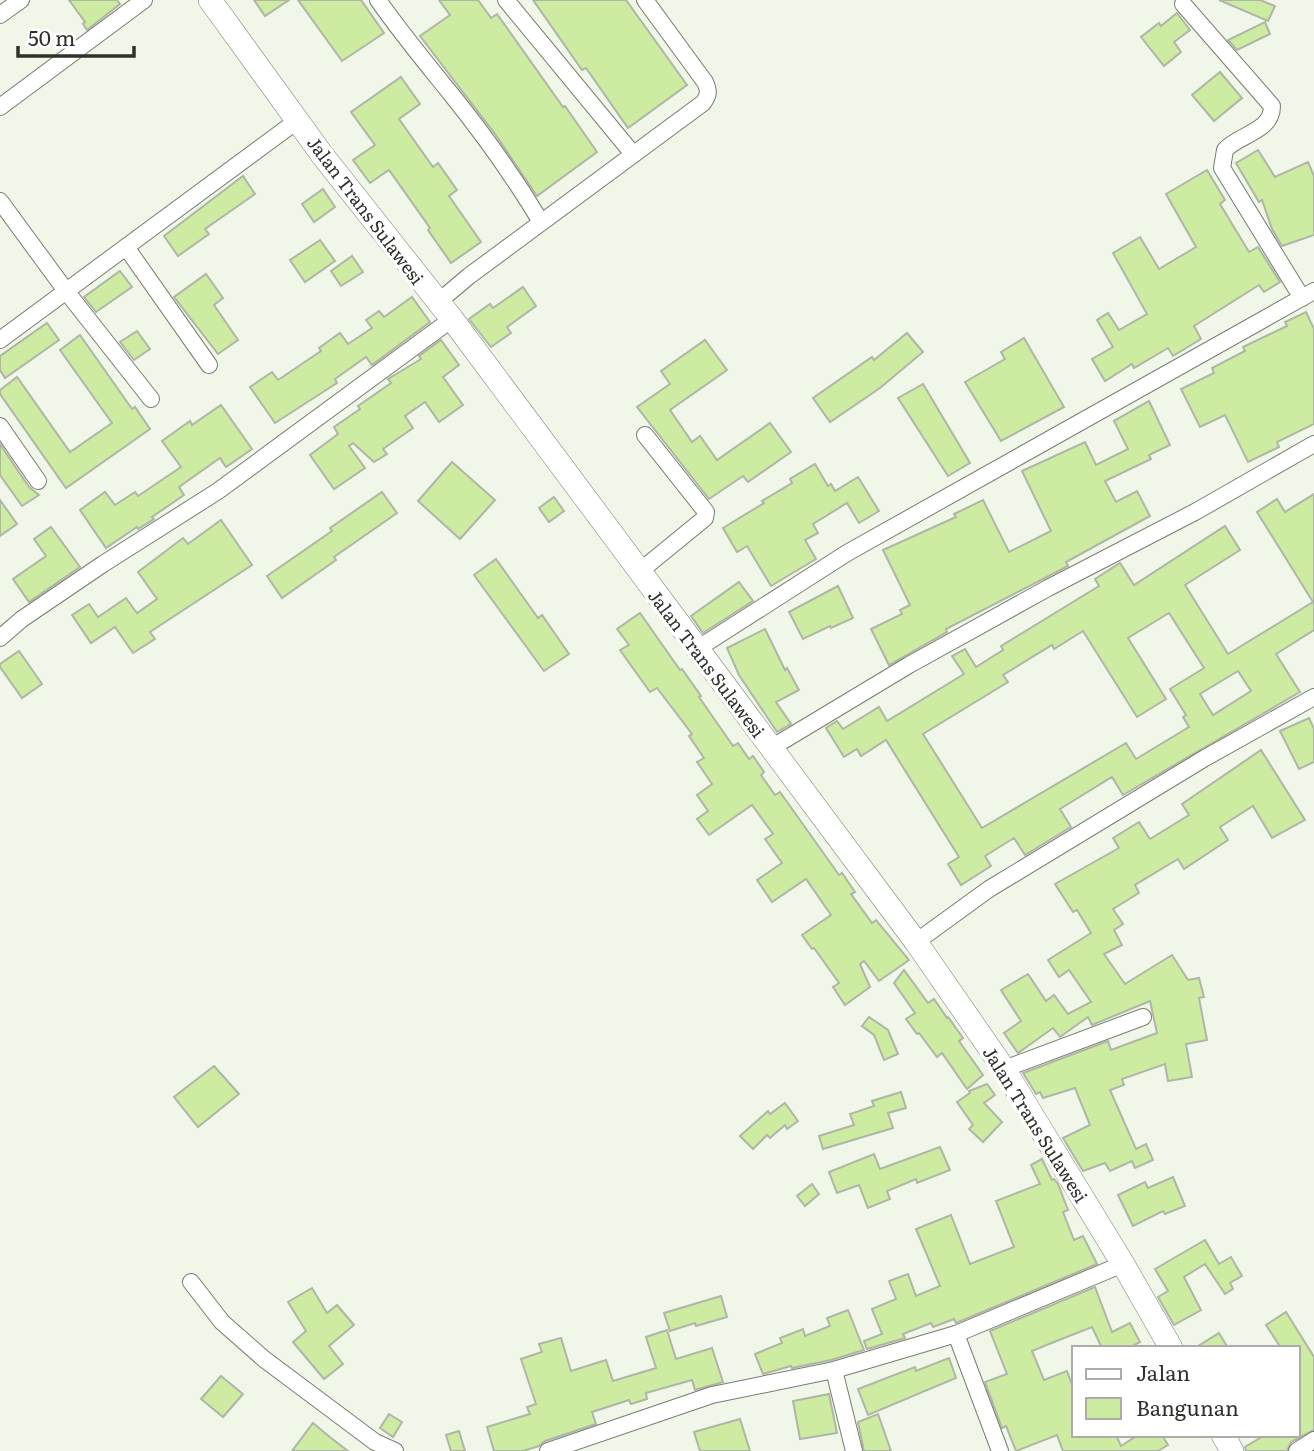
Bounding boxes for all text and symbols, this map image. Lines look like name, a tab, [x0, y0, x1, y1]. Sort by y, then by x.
scale bar	[18, 14, 133, 58]
text: 50 m	[28, 21, 75, 52]
street label: Jalan Trans Sulawesi	[301, 130, 431, 290]
street label: Jalan Trans Sulawesi	[642, 583, 772, 743]
street label: Jalan Trans Sulawesi	[977, 1041, 1095, 1207]
legend	[1072, 1346, 1300, 1437]
text: Jalan	[1136, 1356, 1190, 1387]
text: Bangunan	[1136, 1391, 1239, 1422]

